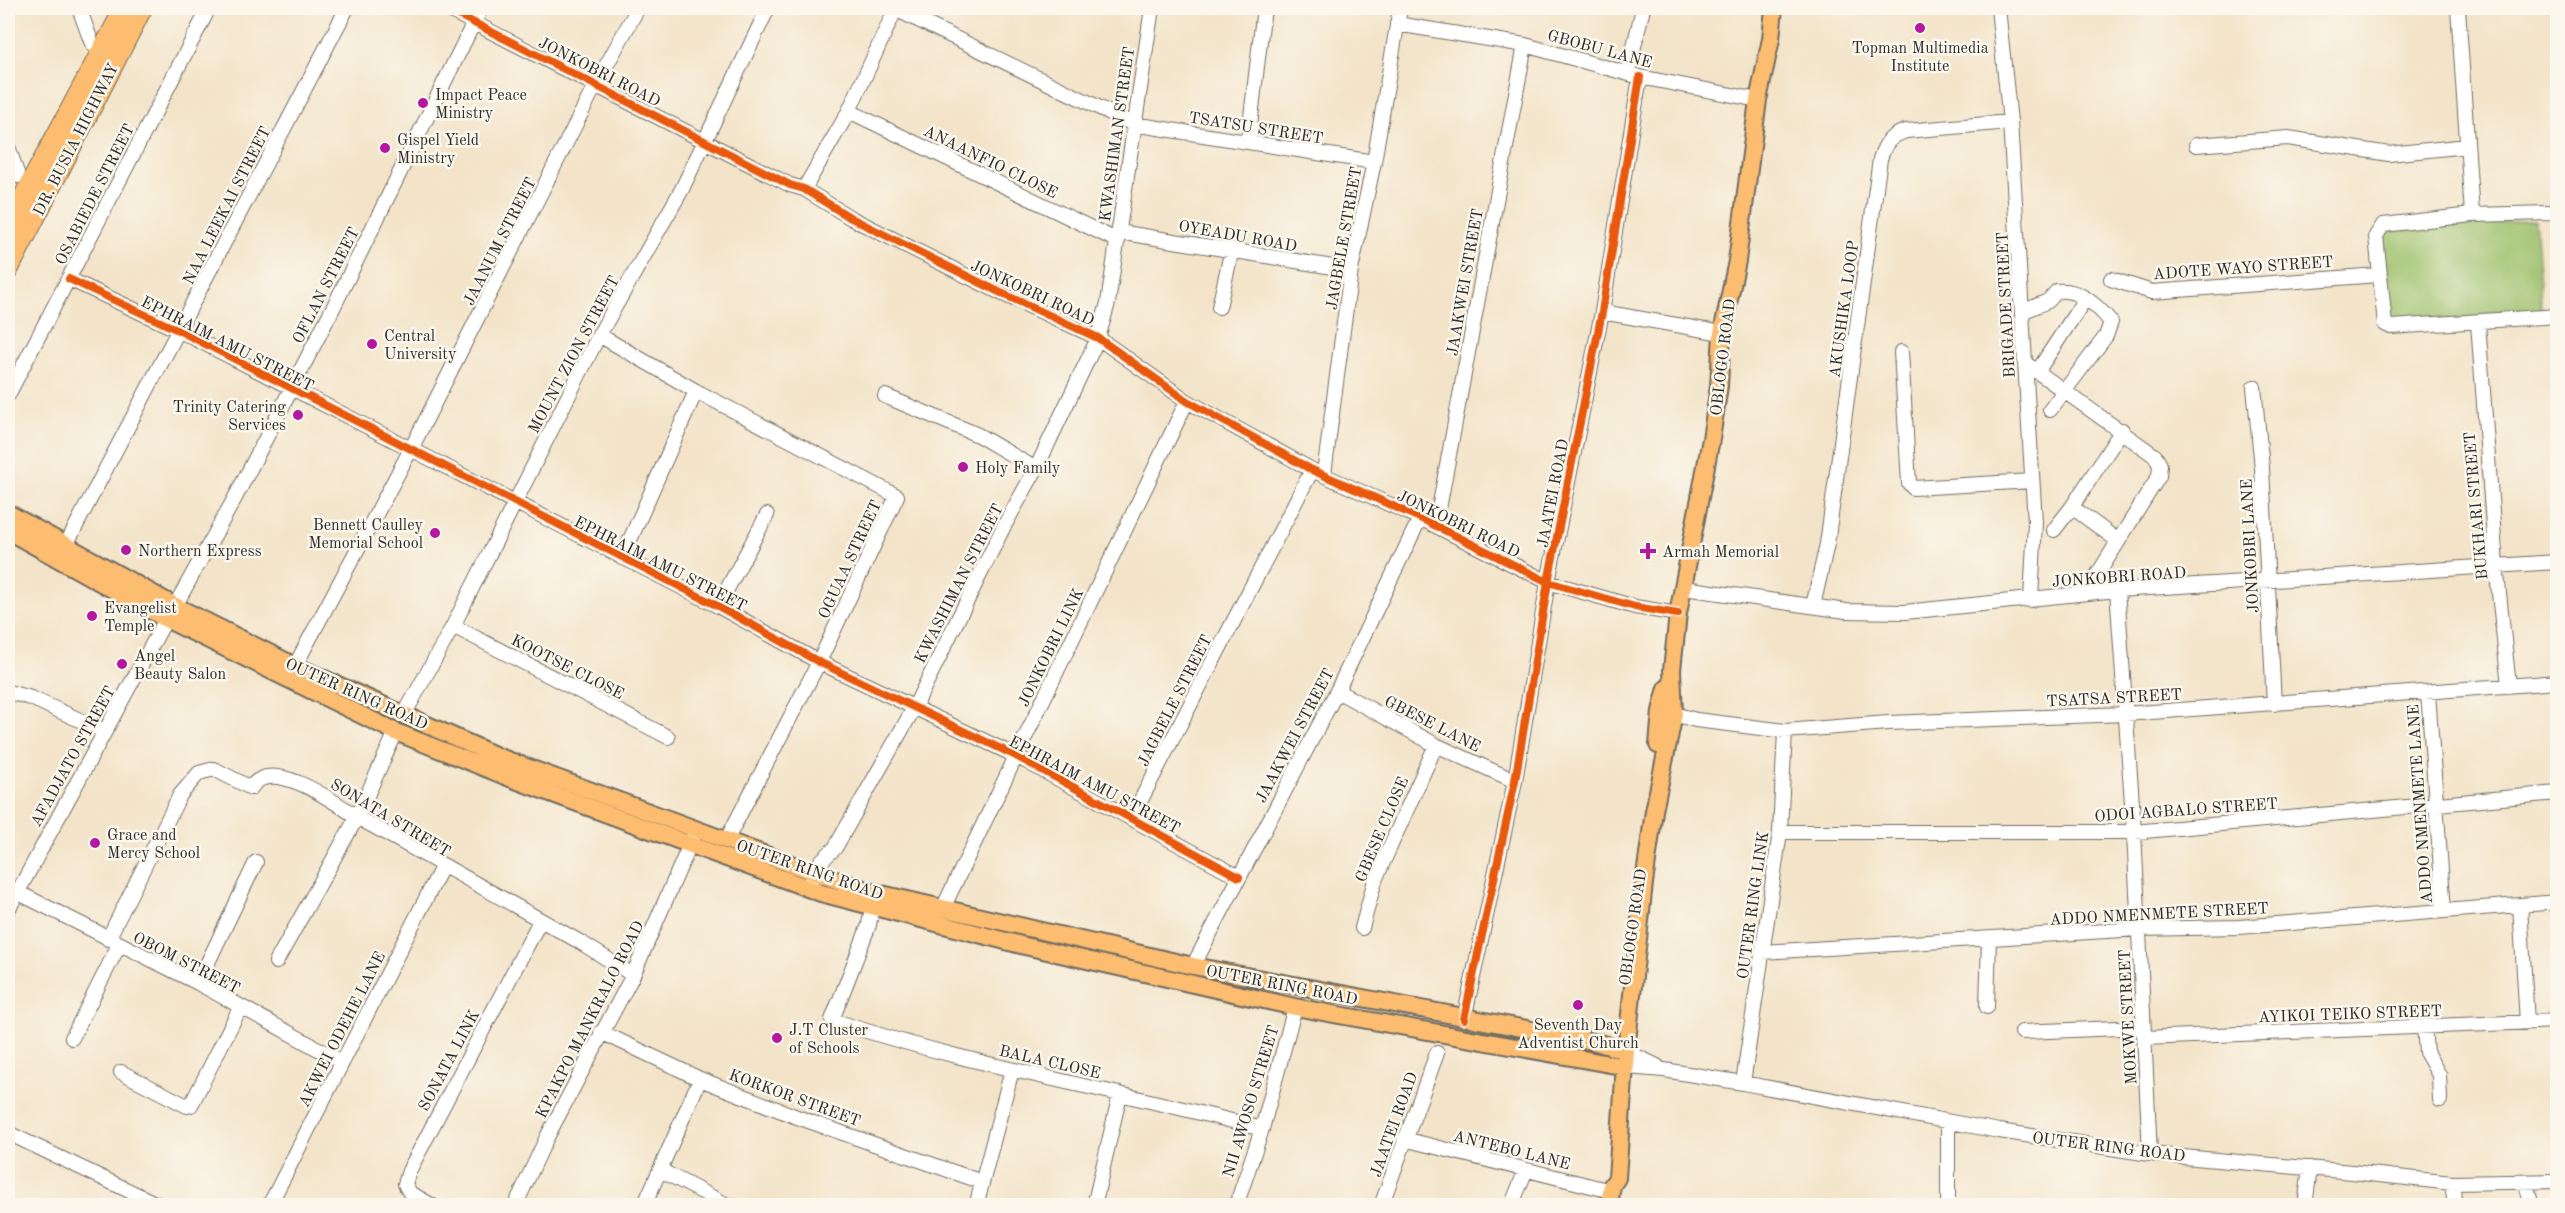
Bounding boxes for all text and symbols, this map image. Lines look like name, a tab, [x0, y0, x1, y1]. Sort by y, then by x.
marker: Topman Multimedia Institute	[1913, 21, 1927, 35]
street label: GBOBU LANE	[1545, 28, 1654, 72]
street label: JONKOBRI ROAD	[536, 35, 663, 110]
place label: Topman Multimedia Institute	[1851, 41, 1989, 75]
street label: KWASHIMAN STREET	[1098, 46, 1138, 223]
street label: DR. BUSIA HIGHWAY	[31, 61, 122, 219]
place label: Impact Peace Ministry	[435, 88, 527, 122]
marker: Impact Peace Ministry	[416, 96, 430, 110]
street label: TSATSU STREET	[1187, 110, 1324, 148]
street label: OSABIEDE STREET	[53, 122, 138, 268]
street label: ANAANFIO CLOSE	[920, 123, 1060, 202]
street label: NAA LEEKAI STREET	[181, 124, 275, 287]
place label: Gispel Yield Ministry	[397, 133, 479, 167]
marker: Gispel Yield Ministry	[378, 141, 392, 155]
street label: JAGBELE STREET	[1324, 165, 1365, 311]
street label: JAANUM STREET	[462, 175, 540, 308]
street label: JAAKWEI STREET	[1445, 207, 1487, 357]
street label: OYEADU ROAD	[1177, 219, 1298, 255]
street label: OFLAN STREET	[291, 225, 363, 347]
street label: BRIGADE STREET	[1995, 231, 2019, 378]
street label: AKUSHIKA LOOP	[1827, 240, 1863, 379]
street label: ADOTE WAYO STREET	[2152, 255, 2334, 283]
street label: JONKOBRI ROAD	[968, 258, 1096, 329]
street label: MOUNT ZION STREET	[526, 274, 623, 436]
street label: EPHRAIM AMU STREET	[138, 294, 316, 395]
street label: OBLOGO ROAD	[1709, 298, 1739, 417]
place label: Central University	[384, 329, 457, 363]
marker: Central University	[365, 337, 379, 351]
place label: Trinity Catering Services	[172, 400, 286, 434]
marker: Trinity Catering Services	[291, 408, 305, 422]
street label: BUKHARI STREET	[2463, 431, 2491, 581]
street label: JAATEI ROAD	[1536, 438, 1572, 549]
marker: Holy Family	[956, 460, 970, 474]
place label: Holy Family	[975, 461, 1061, 477]
street label: JONKOBRI LANE	[2239, 478, 2263, 613]
street label: JONKOBRI ROAD	[1394, 488, 1522, 561]
street label: OGUAA STREET	[816, 498, 885, 622]
street label: KWASHIMAN STREET	[913, 502, 1007, 666]
street label: EPHRAIM AMU STREET	[571, 514, 749, 615]
place label: Bennett Caulley Memorial School	[308, 518, 424, 552]
marker: Bennett Caulley Memorial School	[428, 526, 442, 540]
marker: Armah Memorial	[1639, 542, 1657, 560]
marker: Northern Express	[119, 543, 133, 557]
place label: Northern Express	[138, 544, 262, 560]
place label: Armah Memorial	[1662, 545, 1779, 561]
street label: JONKOBRI ROAD	[2051, 565, 2187, 591]
street label: JONKOBRI LINK	[1016, 586, 1087, 710]
place label: Evangelist Temple	[104, 601, 177, 635]
marker: Evangelist Temple	[85, 609, 99, 623]
street label: KOOTSE CLOSE	[508, 632, 626, 703]
street label: JAGBELE STREET	[1136, 633, 1216, 769]
place label: Angel Beauty Salon	[134, 649, 226, 683]
street label: OUTER RING ROAD	[283, 656, 430, 733]
marker: Angel Beauty Salon	[115, 657, 129, 671]
street label: JAAKWEI STREET	[1254, 666, 1338, 806]
street label: AFADJATO STREET	[28, 684, 119, 830]
street label: TSATSA STREET	[2046, 687, 2182, 711]
street label: GBESE LANE	[1382, 694, 1483, 756]
street label: ADDO NMENMETE LANE	[2406, 704, 2436, 904]
street label: EPHRAIM AMU STREET	[1006, 734, 1182, 838]
street label: GBESE CLOSE	[1353, 775, 1412, 885]
street label: SONATA STREET	[327, 777, 453, 861]
street label: ODOI AGBALO STREET	[2094, 797, 2278, 825]
place label: Grace and Mercy School	[107, 828, 200, 862]
street label: OUTER RING LINK	[1736, 830, 1772, 980]
marker: Grace and Mercy School	[88, 836, 102, 850]
street label: OUTER RING ROAD	[734, 838, 885, 904]
street label: OBLOGO ROAD	[1618, 868, 1650, 987]
street label: ADDO NMENMETE STREET	[2049, 901, 2269, 929]
street label: KPAKPO MANKRALO ROAD	[534, 919, 648, 1121]
street label: OBOM STREET	[130, 930, 242, 998]
street label: AKWEI ODEHE LANE	[297, 949, 389, 1110]
street label: MOKWE STREET	[2117, 949, 2141, 1085]
street label: OUTER RING ROAD	[1204, 963, 1359, 1009]
marker: Seventh Day Adventist Church	[1571, 998, 1585, 1012]
street label: AYIKOI TEIKO STREET	[2258, 1004, 2442, 1026]
street label: SONATA LINK	[416, 1008, 483, 1114]
place label: Seventh Day Adventist Church	[1517, 1018, 1639, 1052]
place label: J.T Cluster of Schools	[789, 1023, 869, 1057]
street label: NII AWOSO STREET	[1221, 1024, 1283, 1180]
marker: J.T Cluster of Schools	[770, 1031, 784, 1045]
street label: BALA CLOSE	[997, 1043, 1102, 1082]
street label: KORKOR STREET	[726, 1068, 862, 1130]
street label: JAATEI ROAD	[1368, 1070, 1421, 1179]
street label: ANTEBO LANE	[1451, 1129, 1572, 1173]
street label: OUTER RING ROAD	[2031, 1131, 2186, 1165]

